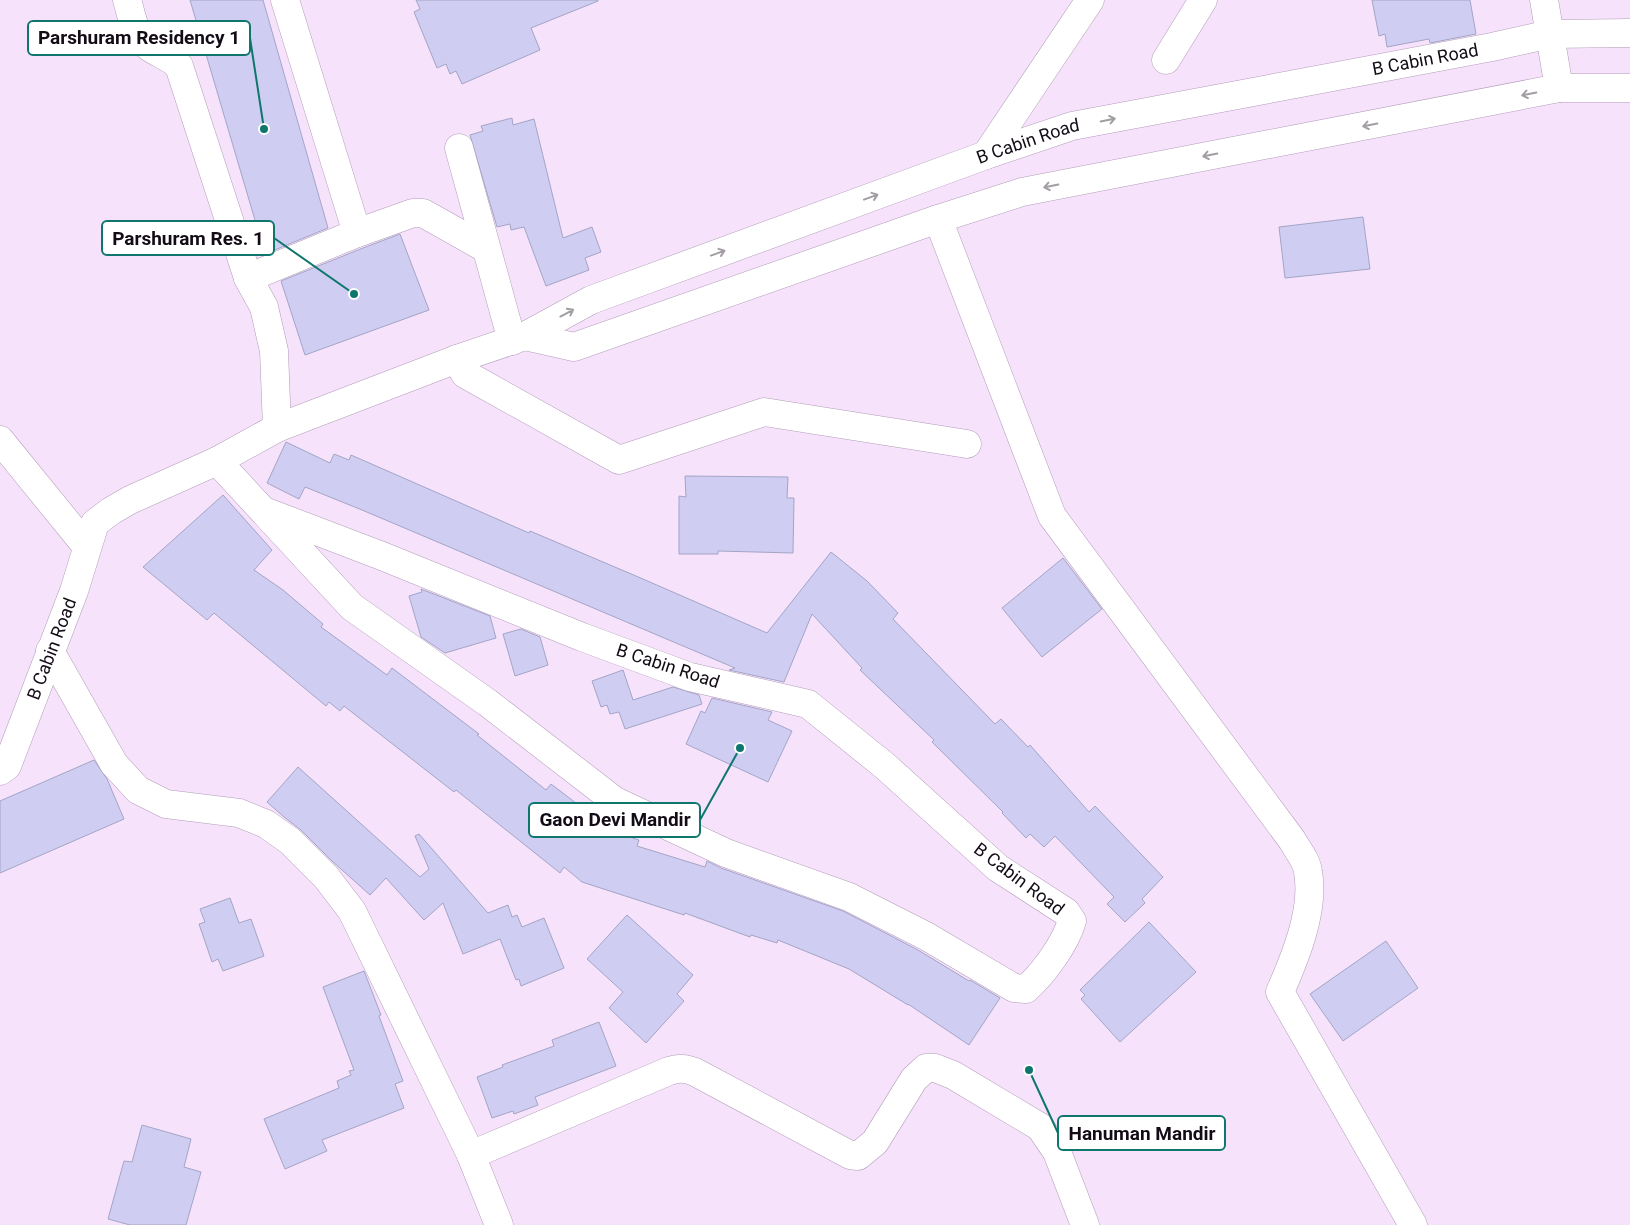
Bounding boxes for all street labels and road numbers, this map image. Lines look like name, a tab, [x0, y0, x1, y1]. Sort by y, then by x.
street label: B Cabin Road	[1370, 39, 1480, 79]
street label: B Cabin Road	[973, 114, 1081, 168]
street label: B Cabin Road	[22, 595, 80, 703]
street label: B Cabin Road	[614, 639, 722, 692]
street label: B Cabin Road	[970, 838, 1069, 919]

